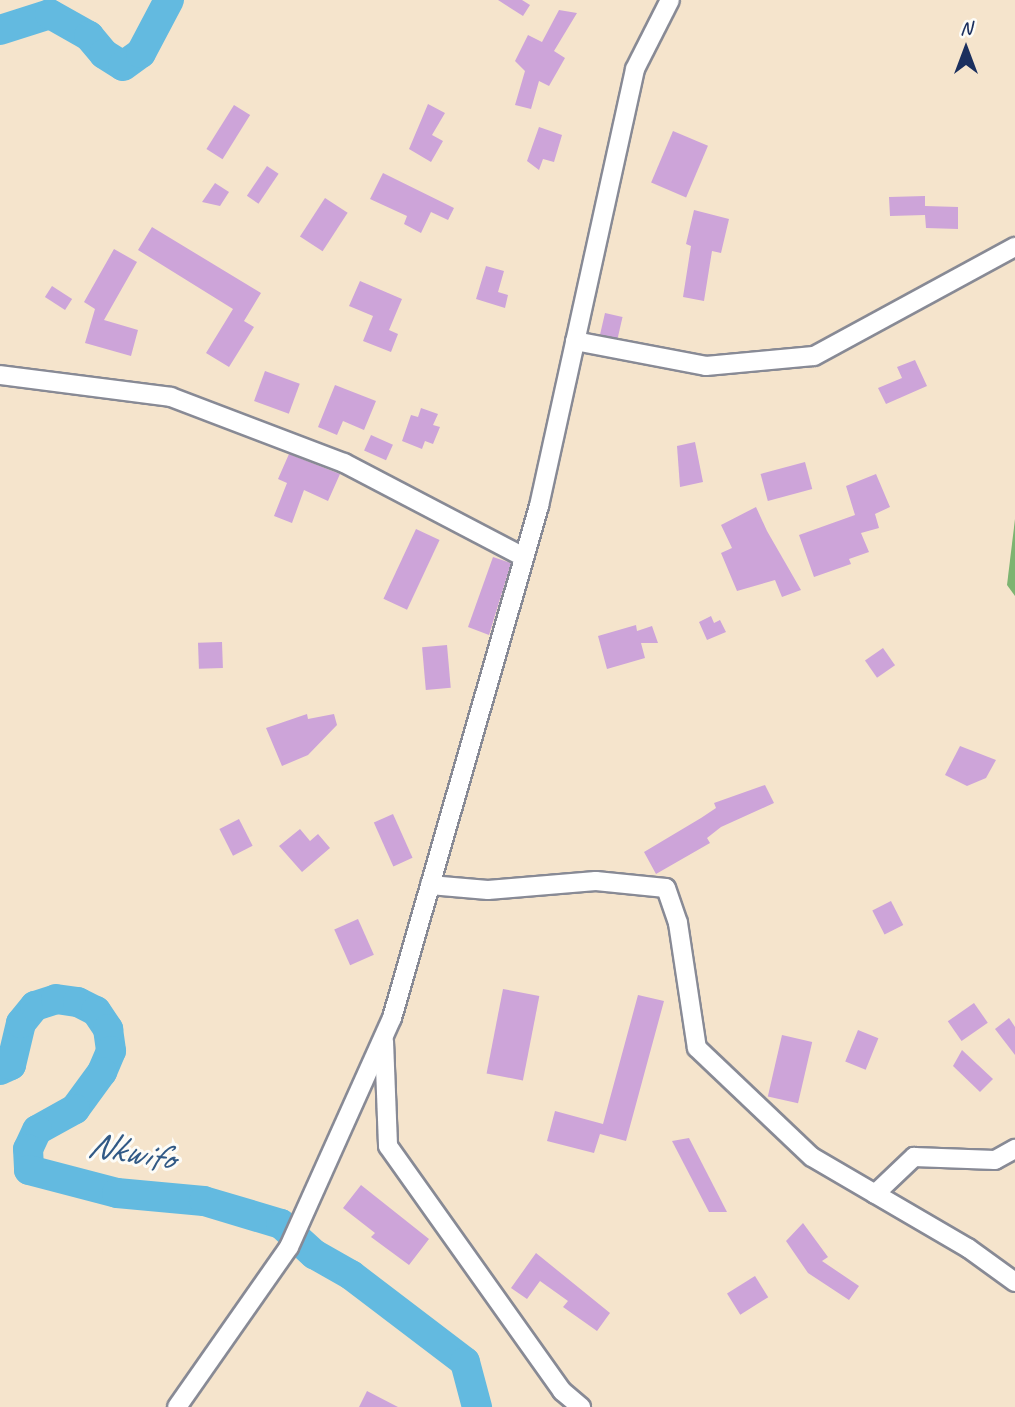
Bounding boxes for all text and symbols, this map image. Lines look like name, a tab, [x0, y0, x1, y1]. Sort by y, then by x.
north arrow	[931, 14, 1001, 84]
text: N	[960, 16, 972, 40]
water label: Nkwifo	[85, 1122, 177, 1180]

